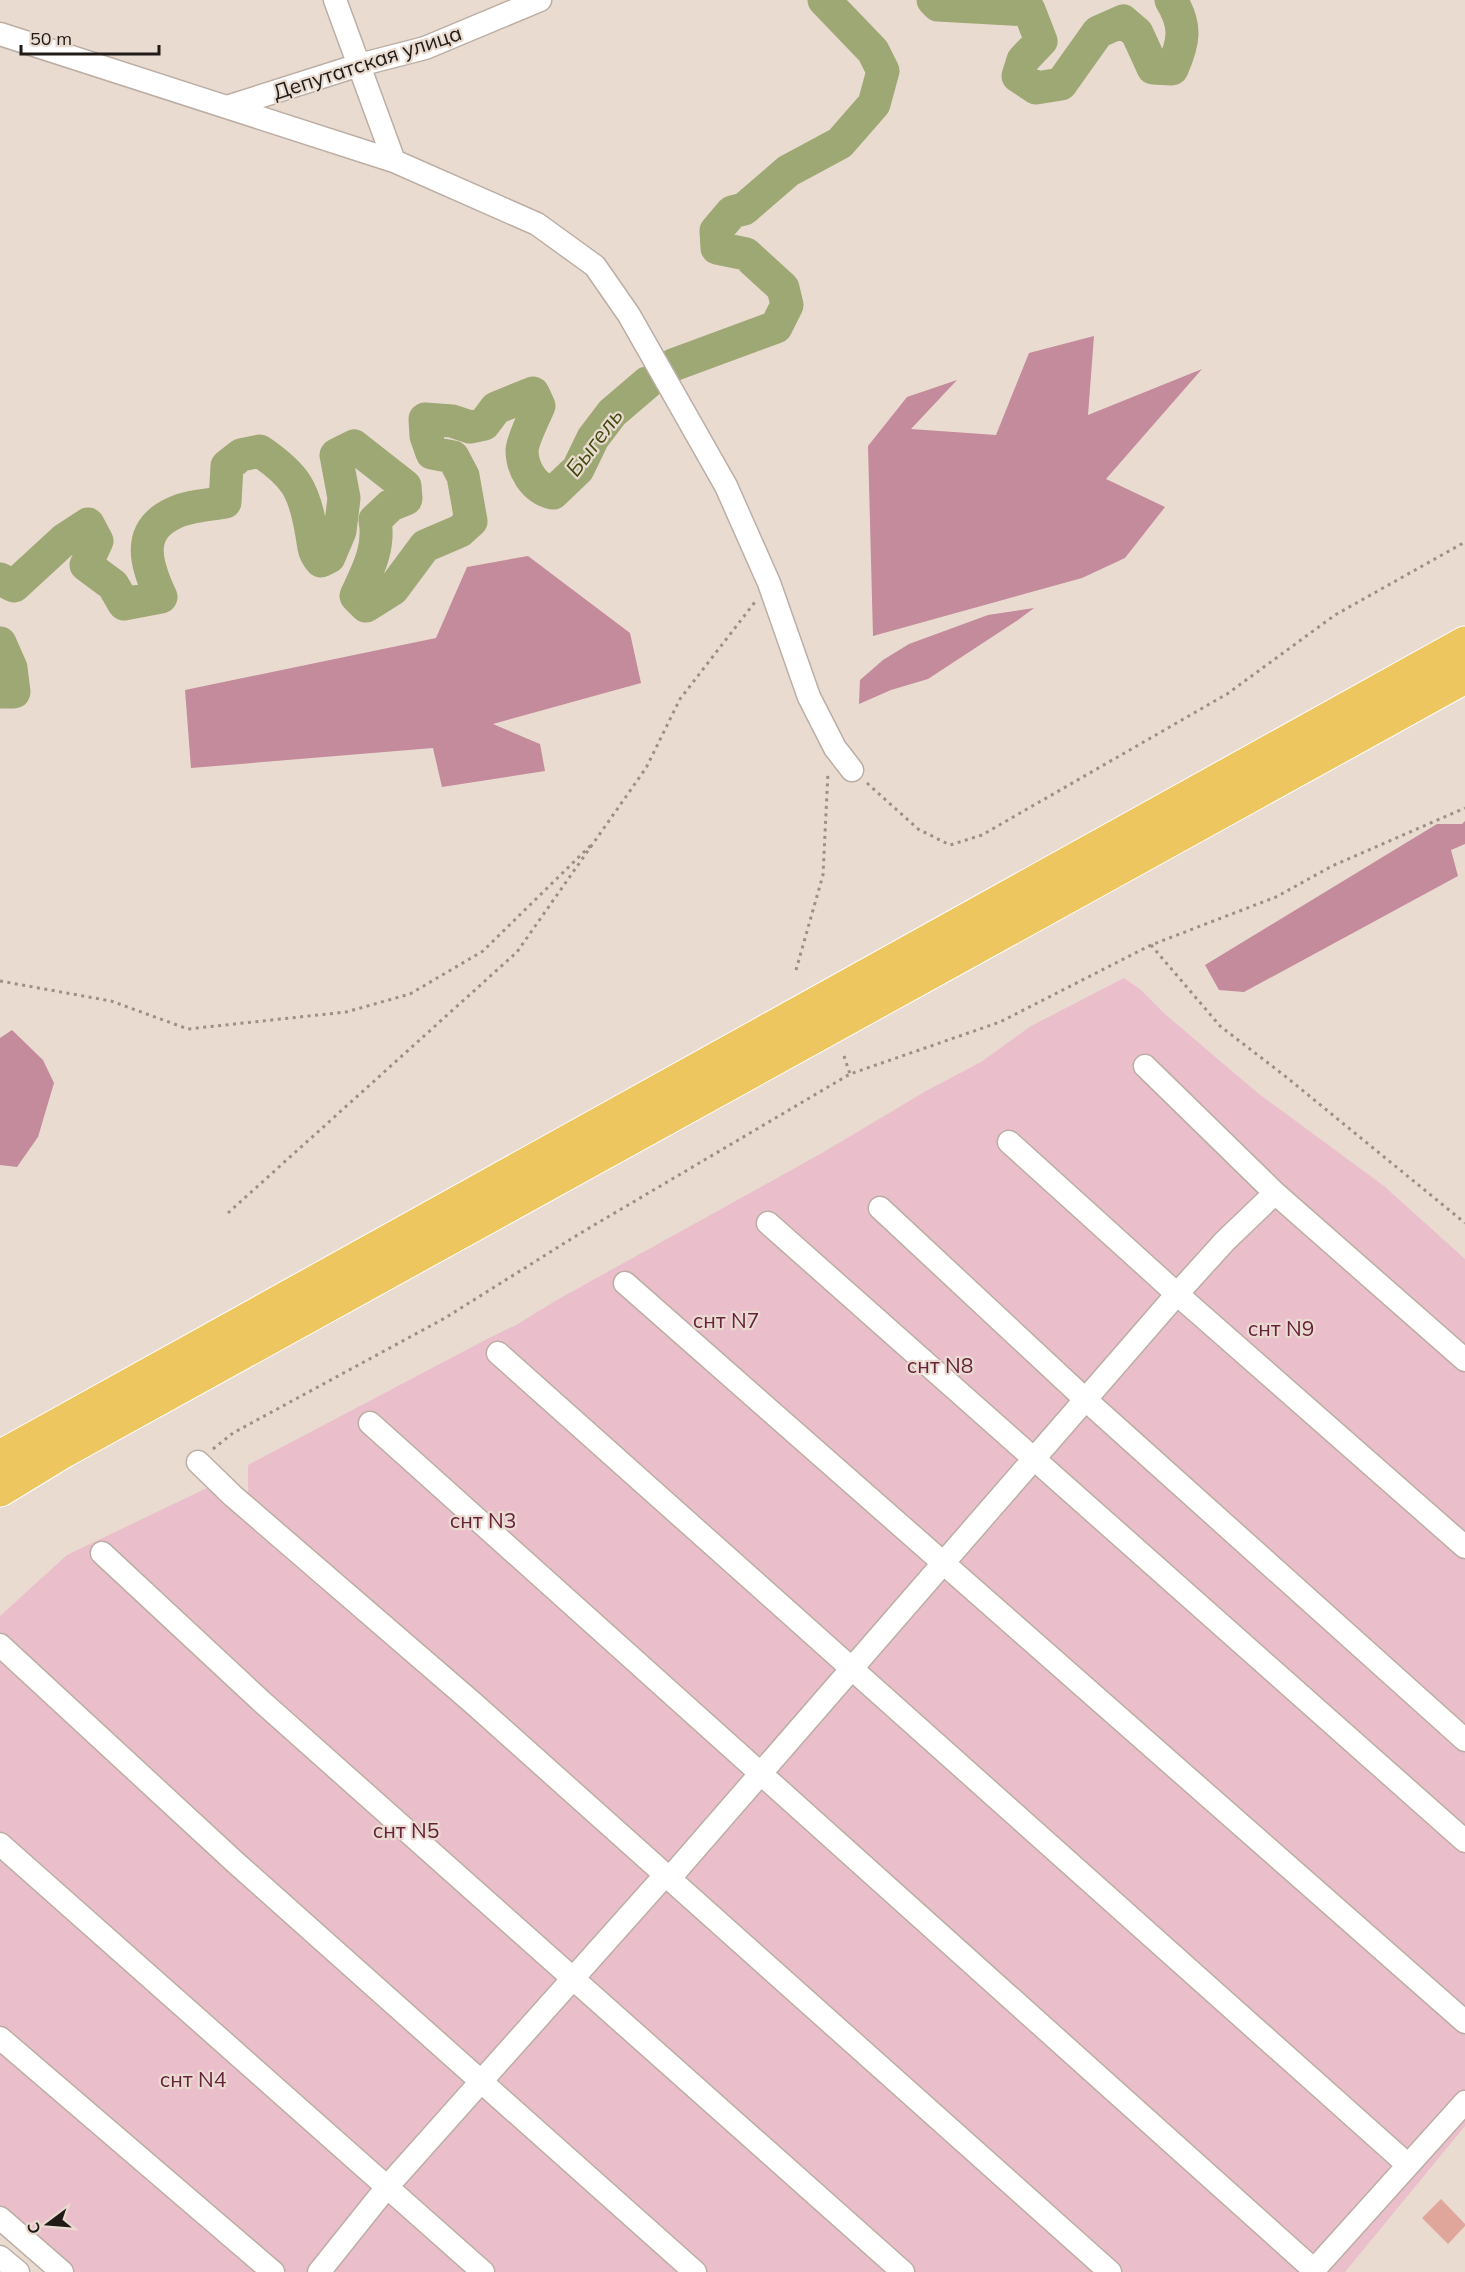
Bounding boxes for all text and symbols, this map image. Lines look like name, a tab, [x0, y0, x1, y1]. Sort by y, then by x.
scale bar	[21, 18, 159, 56]
street label: Депутатская улица	[269, 19, 465, 105]
text: 50 m	[30, 27, 72, 50]
water label: Быгель	[559, 402, 629, 482]
park label: снт N7	[693, 1307, 759, 1333]
park label: снт N9	[1248, 1315, 1314, 1341]
park label: снт N8	[907, 1352, 973, 1378]
park label: снт N3	[450, 1507, 516, 1533]
park label: снт N5	[373, 1817, 439, 1843]
park label: снт N4	[160, 2066, 227, 2092]
north arrow	[18, 2194, 78, 2254]
text: С	[22, 2220, 45, 2236]

